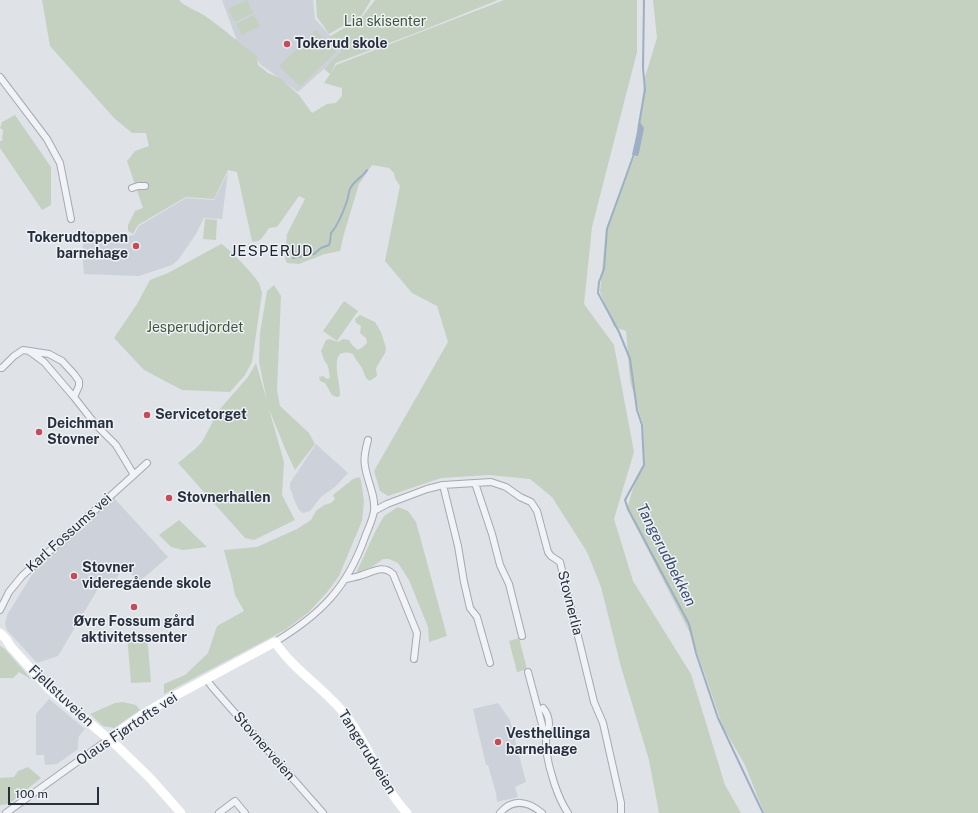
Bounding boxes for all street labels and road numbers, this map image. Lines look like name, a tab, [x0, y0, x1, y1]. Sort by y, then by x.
street label: Karl Fossums vei	[23, 490, 115, 576]
street label: Stovnerlia	[554, 569, 586, 637]
street label: Fjellstuveien	[25, 662, 97, 730]
street label: Olaus Fjørtofts vei	[73, 689, 181, 769]
street label: Tangerudveien	[334, 707, 400, 797]
street label: Stovnerveien	[230, 708, 298, 784]

